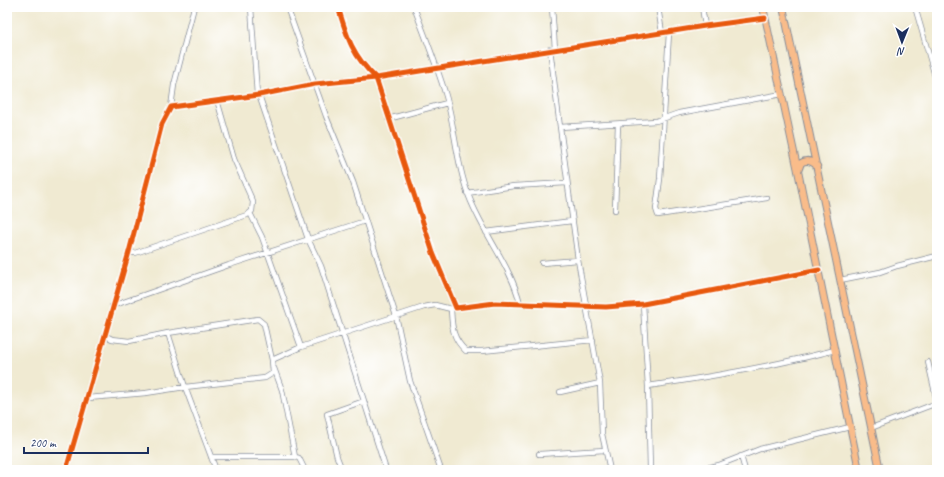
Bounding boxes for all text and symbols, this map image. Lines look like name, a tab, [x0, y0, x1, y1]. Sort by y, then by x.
north arrow	[882, 22, 922, 62]
text: N	[896, 45, 905, 59]
scale bar	[24, 429, 148, 455]
text: 200 m	[30, 435, 57, 451]

